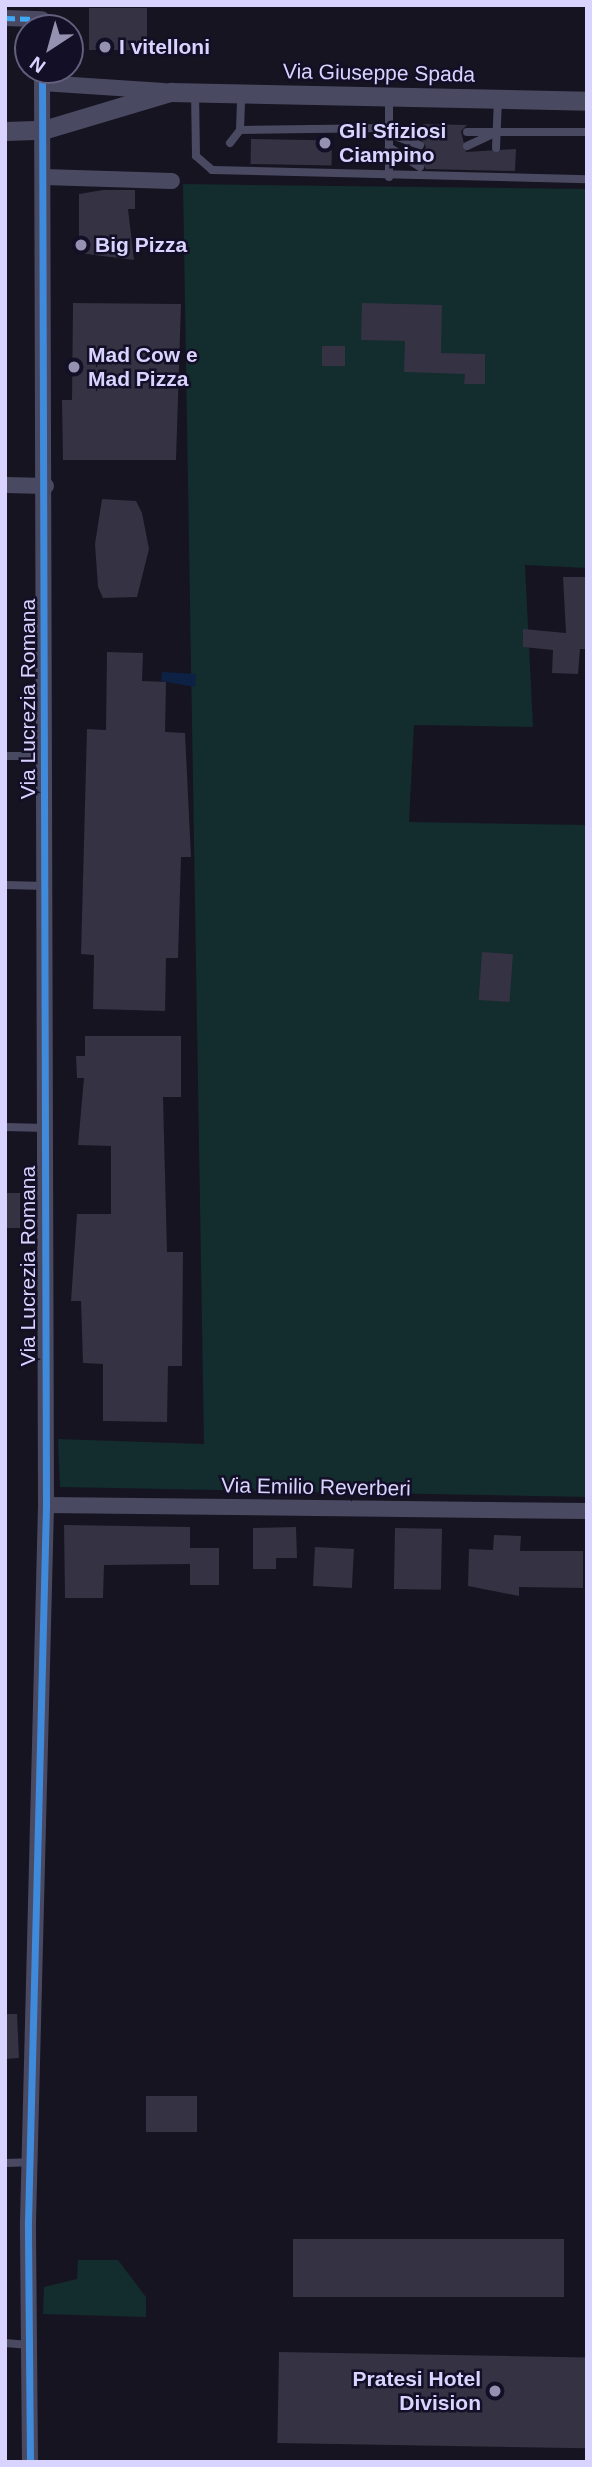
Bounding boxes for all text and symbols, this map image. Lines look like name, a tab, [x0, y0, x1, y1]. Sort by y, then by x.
north arrow	[14, 14, 84, 84]
place label: I vitelloni	[119, 34, 210, 60]
marker: I vitelloni	[97, 39, 113, 55]
text: N	[26, 52, 49, 77]
street label: Via Giuseppe Spada	[283, 59, 475, 87]
place label: Gli Sfiziosi Ciampino	[339, 118, 446, 168]
marker: Gli Sfiziosi Ciampino	[317, 135, 333, 151]
place label: Big Pizza	[95, 232, 187, 258]
marker: Big Pizza	[73, 237, 89, 253]
place label: Mad Cow e Mad Pizza	[88, 342, 198, 392]
marker: Mad Cow e Mad Pizza	[66, 359, 82, 375]
street label: Via Lucrezia Romana	[15, 599, 41, 799]
street label: Via Lucrezia Romana	[15, 1166, 41, 1366]
street label: Via Emilio Reverberi	[221, 1473, 411, 1501]
place label: Pratesi Hotel Division	[353, 2366, 481, 2416]
marker: Pratesi Hotel Division	[487, 2383, 503, 2399]

